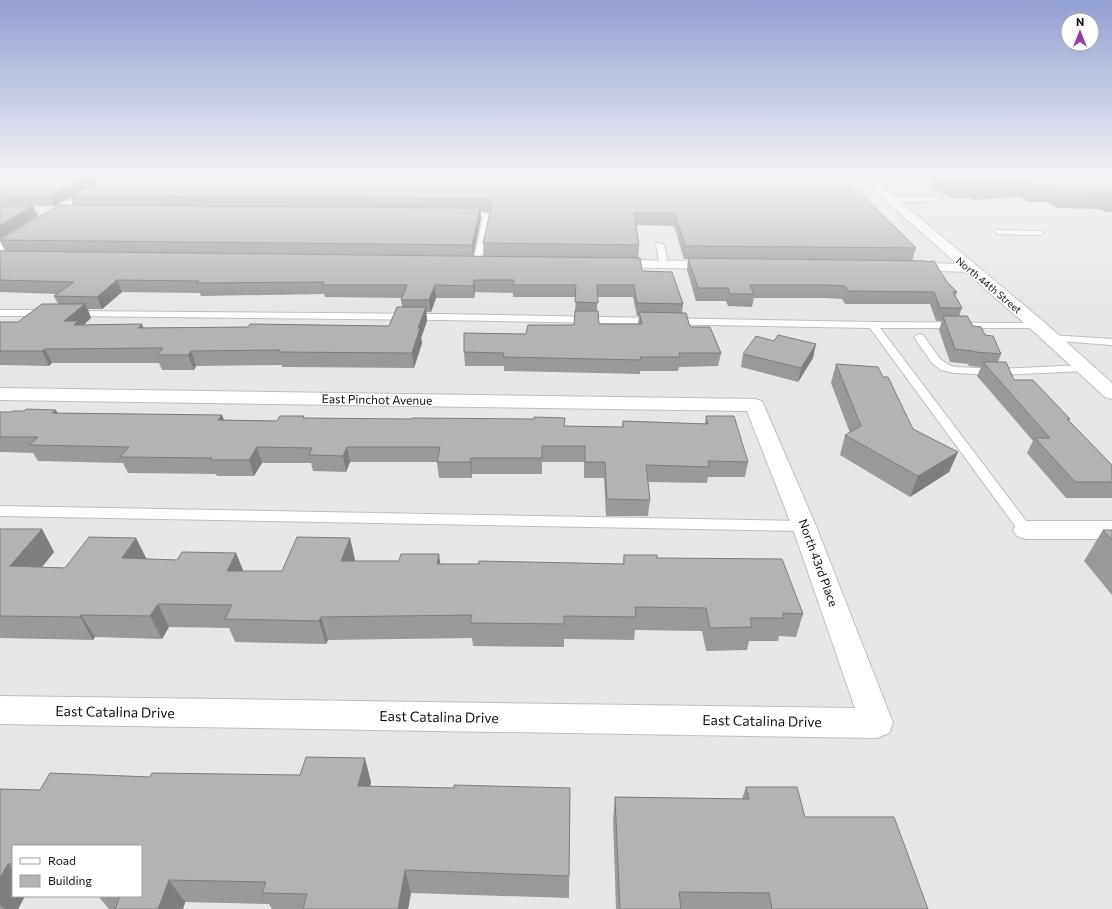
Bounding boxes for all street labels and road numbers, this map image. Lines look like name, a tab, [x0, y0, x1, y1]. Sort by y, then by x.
street label: North 44th Street	[954, 254, 1024, 316]
street label: East Pinchot Avenue	[322, 391, 432, 407]
street label: North 43rd Place	[797, 517, 841, 608]
street label: East Catalina Drive	[55, 702, 175, 721]
street label: East Catalina Drive	[379, 707, 499, 726]
street label: East Catalina Drive	[702, 711, 822, 730]

